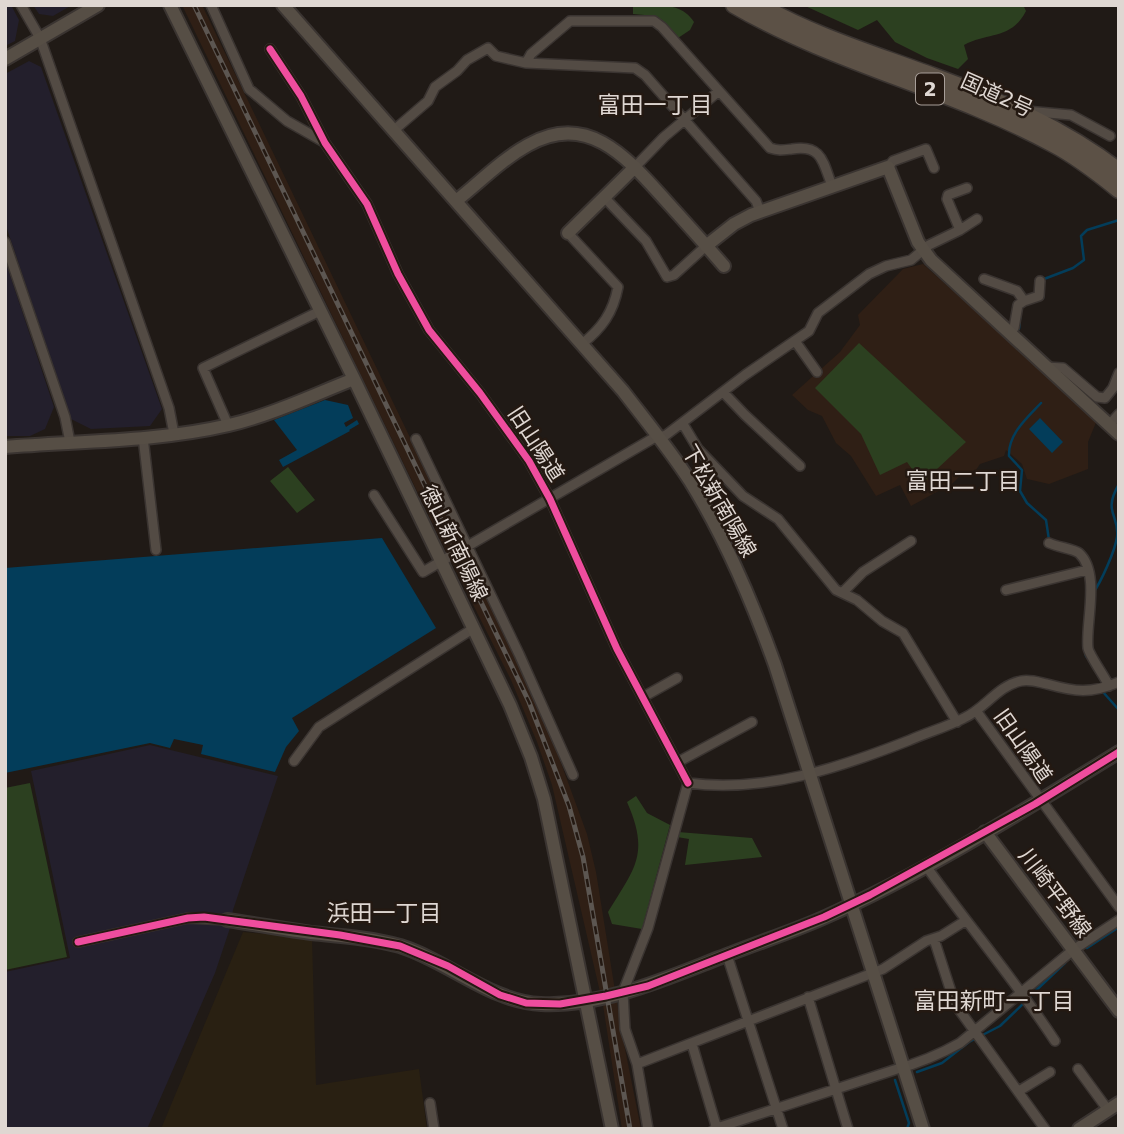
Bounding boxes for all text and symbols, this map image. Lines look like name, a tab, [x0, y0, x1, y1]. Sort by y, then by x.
street label: 国道2号	[957, 69, 1037, 121]
road number: 2	[916, 74, 944, 104]
district label: 富田一丁目	[598, 92, 713, 118]
street label: 旧山陽道	[503, 402, 569, 486]
street label: 下松新南陽線	[677, 440, 761, 562]
district label: 富田二丁目	[906, 468, 1021, 494]
street label: 徳山新南陽線	[416, 481, 492, 605]
street label: 旧山陽道	[989, 705, 1057, 787]
street label: 川崎平野線	[1014, 844, 1096, 942]
district label: 浜田一丁目	[327, 900, 442, 926]
district label: 富田新町一丁目	[914, 988, 1075, 1014]

